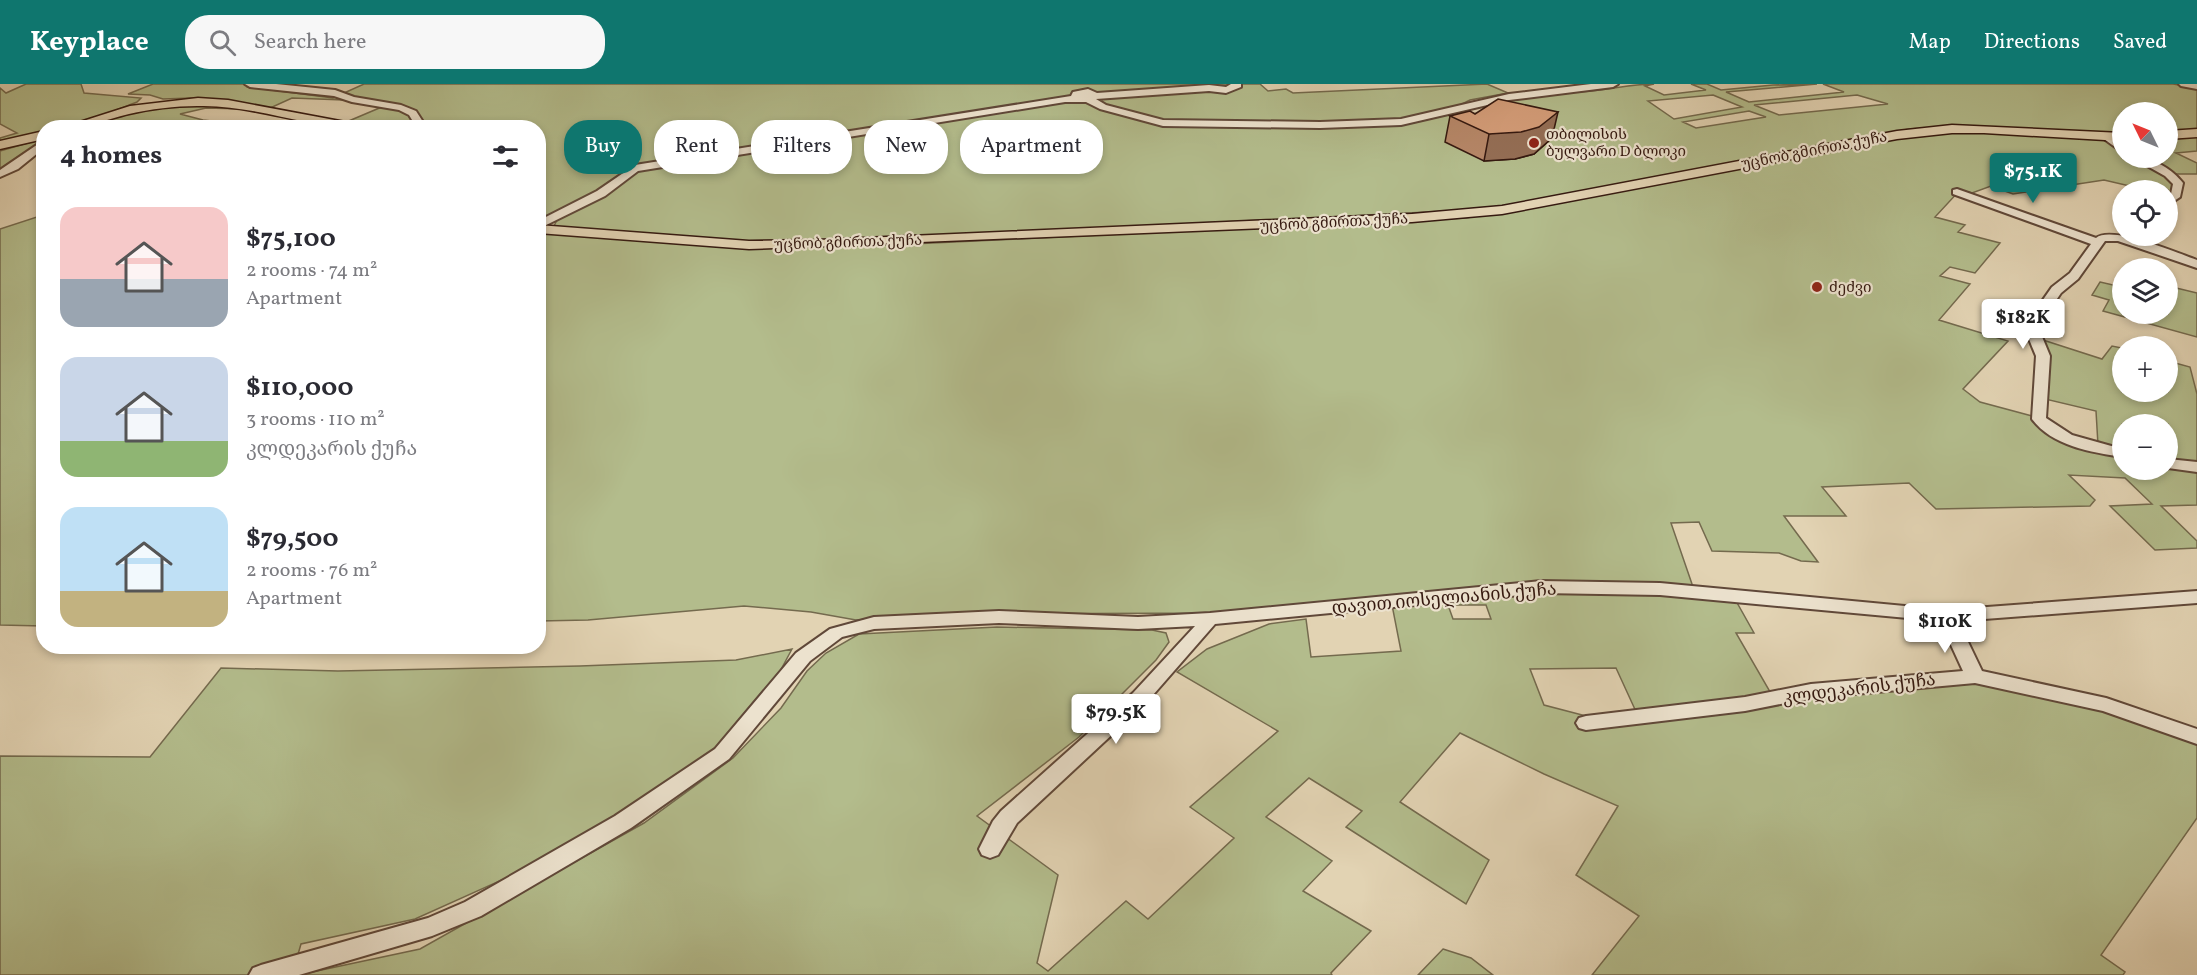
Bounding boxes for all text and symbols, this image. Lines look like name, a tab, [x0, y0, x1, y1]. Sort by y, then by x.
search box	[185, 15, 605, 69]
text: Keyplace	[30, 23, 149, 62]
icon: search	[206, 26, 239, 59]
text: Search here	[254, 27, 366, 58]
text: Map	[1909, 28, 1951, 57]
text: Directions	[1984, 28, 2080, 57]
text: Saved	[2113, 28, 2167, 57]
north arrow	[2112, 102, 2178, 168]
map controls	[2112, 102, 2178, 480]
chip: Buy	[564, 120, 642, 174]
chip: Rent	[654, 120, 739, 174]
chip: Filters	[751, 120, 852, 174]
chip: New	[864, 120, 948, 174]
chip: Apartment	[960, 120, 1103, 174]
place label: თბილისის ბულვარი D ბლოკი	[1546, 125, 1686, 163]
street label: უცნობ გმირთა ქუჩა	[1740, 127, 1889, 176]
marker: თბილისის ბულვარი D ბლოკი	[1527, 136, 1541, 150]
text: 4 homes	[60, 138, 162, 174]
icon: filters	[489, 140, 522, 173]
pin: $75.1K	[1984, 153, 2082, 204]
text: $75.1K	[2004, 158, 2062, 186]
button: locate	[2112, 180, 2178, 246]
street label: უცნობ გმირთა ქუჩა	[1260, 209, 1409, 238]
text: $75,100	[246, 221, 336, 257]
street label: უცნობ გმირთა ქუჩა	[774, 230, 922, 257]
icon: home	[108, 231, 180, 303]
text: 2 rooms · 74 m²	[246, 257, 377, 285]
button: layers	[2112, 258, 2178, 324]
place label: ძეძვი	[1829, 278, 1872, 299]
marker: ძეძვი	[1810, 280, 1824, 294]
text: Apartment	[246, 285, 342, 313]
pin: $182K	[1981, 299, 2065, 350]
text: $182K	[1996, 304, 2050, 332]
button: +	[2112, 336, 2178, 402]
text: $110,000	[246, 370, 354, 406]
icon: home	[108, 381, 180, 453]
text: 3 rooms · 110 m²	[246, 406, 385, 434]
button: −	[2112, 414, 2178, 480]
text: კლდეკარის ქუჩა	[246, 436, 417, 464]
text: $79,500	[246, 521, 339, 557]
icon: home	[108, 531, 180, 603]
text: 2 rooms · 76 m²	[246, 557, 378, 585]
street label: დავით იოსელიანის ქუჩა	[1331, 577, 1558, 622]
text: Apartment	[246, 585, 342, 613]
pin: $110K	[1903, 603, 1987, 654]
text: $110K	[1918, 608, 1972, 636]
street label: კლდეკარის ქუჩა	[1781, 668, 1937, 711]
pin: $79.5K	[1067, 694, 1165, 745]
text: $79.5K	[1086, 699, 1146, 727]

